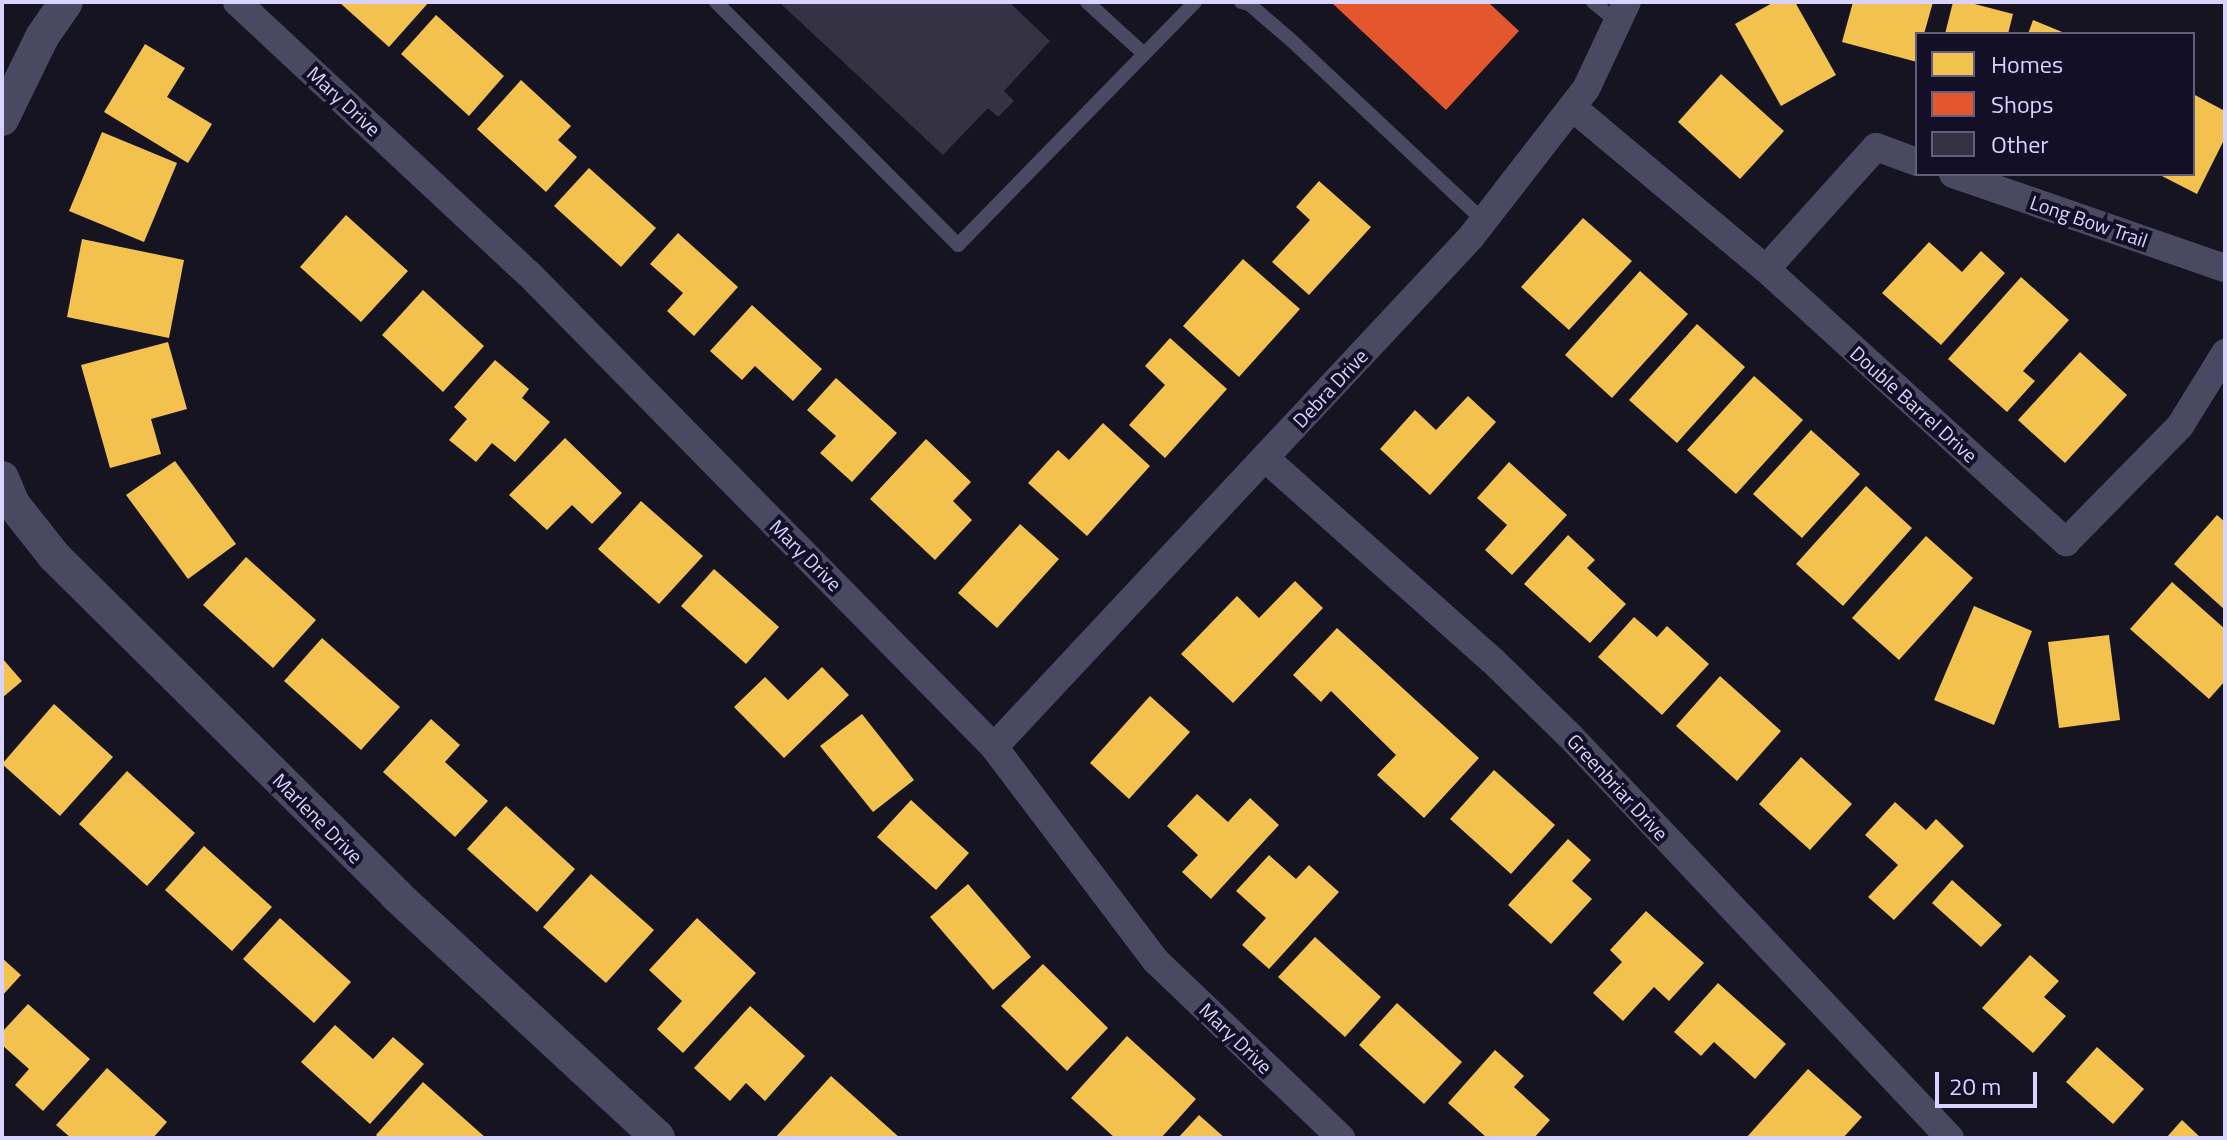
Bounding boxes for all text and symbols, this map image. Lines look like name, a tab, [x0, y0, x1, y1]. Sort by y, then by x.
legend	[1915, 32, 2195, 176]
text: Homes	[1991, 46, 2063, 82]
street label: Mary Drive	[302, 61, 386, 141]
text: Shops	[1991, 86, 2053, 122]
text: Other	[1991, 126, 2049, 162]
street label: Long Bow Trail	[2027, 190, 2151, 252]
street label: Double Barrel Drive	[1846, 341, 1982, 467]
street label: Debra Drive	[1288, 344, 1372, 432]
street label: Mary Drive	[765, 514, 847, 596]
street label: Greenbriar Drive	[1563, 729, 1673, 845]
street label: Marlene Drive	[268, 768, 368, 868]
street label: Mary Drive	[1195, 998, 1277, 1078]
scale bar	[1939, 1056, 2041, 1106]
text: 20 m	[1949, 1068, 2001, 1104]

